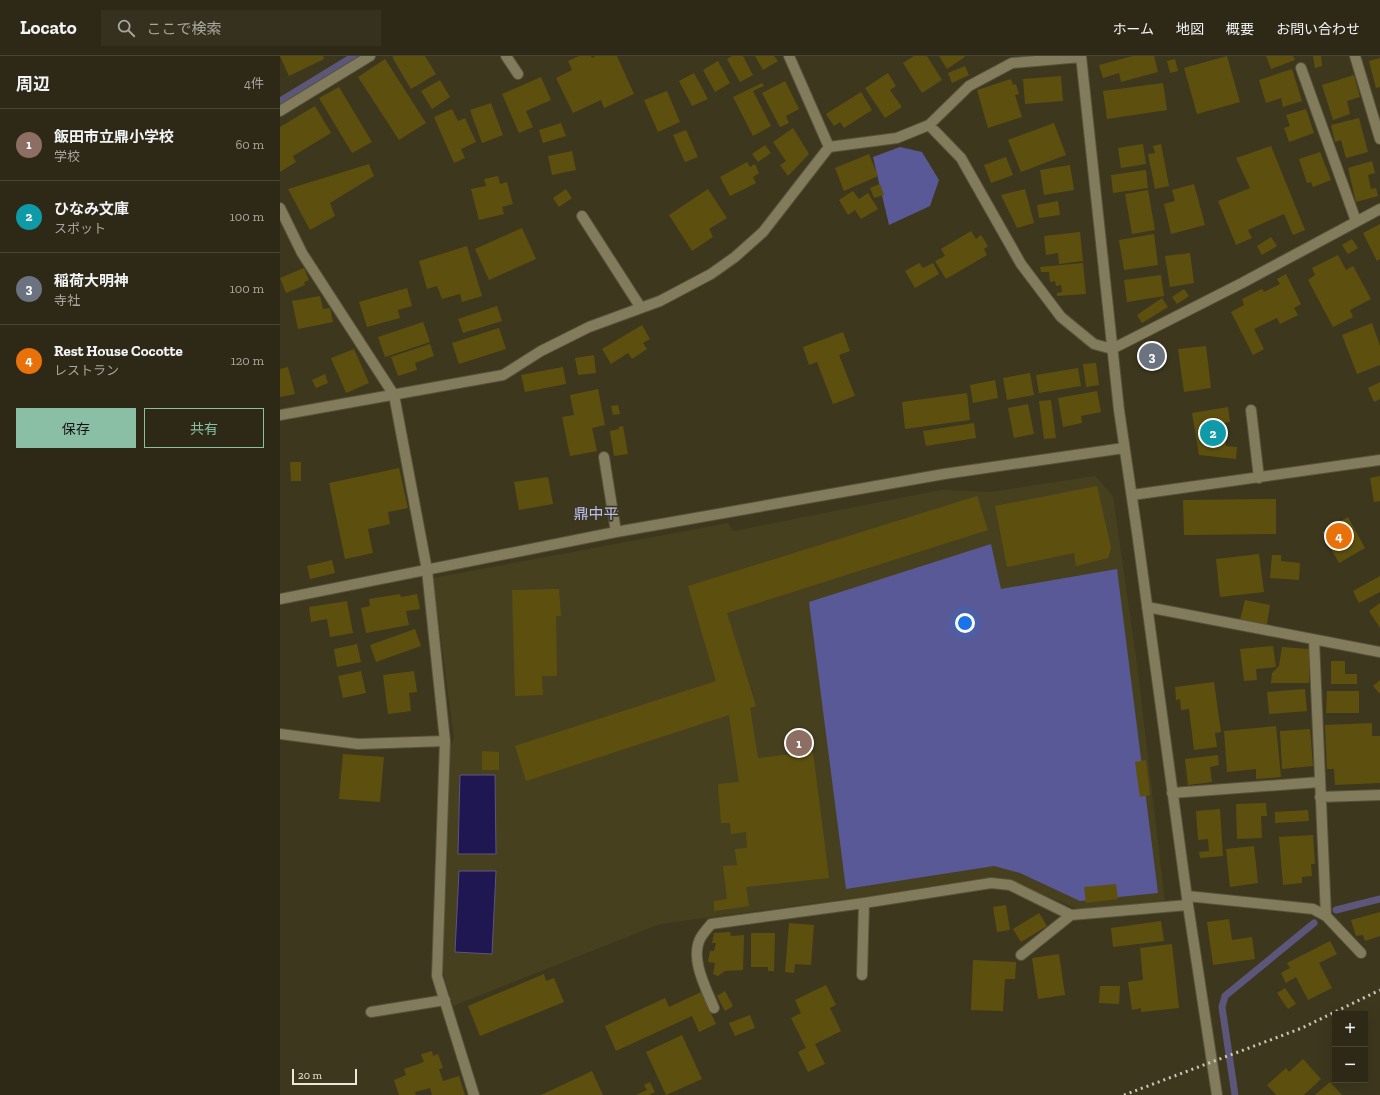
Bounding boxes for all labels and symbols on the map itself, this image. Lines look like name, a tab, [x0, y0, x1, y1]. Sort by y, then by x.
pin: 3	[1139, 341, 1165, 371]
pin: 2	[1200, 418, 1226, 448]
district label: 鼎中平	[573, 505, 619, 523]
pin: 4	[1326, 521, 1352, 551]
your location	[955, 613, 975, 633]
pin: 1	[786, 728, 812, 758]
scale bar	[292, 1067, 357, 1086]

